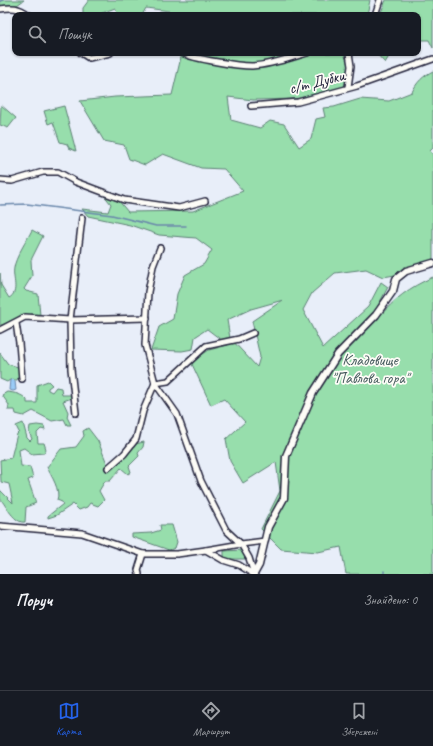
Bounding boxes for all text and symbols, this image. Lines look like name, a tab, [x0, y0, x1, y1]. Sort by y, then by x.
search box	[12, 12, 421, 56]
icon: search	[26, 23, 48, 45]
text: Пошук	[58, 25, 91, 44]
street label: с/т Дубки	[287, 65, 348, 99]
park label: Кладовище "Павлова гора"	[332, 350, 412, 388]
text: Поруч	[16, 590, 52, 611]
text: Знайдено: 0	[363, 592, 417, 608]
tab: Карта	[56, 700, 81, 738]
tab: Маршрут	[193, 700, 229, 738]
tab: Збережені	[341, 700, 377, 738]

